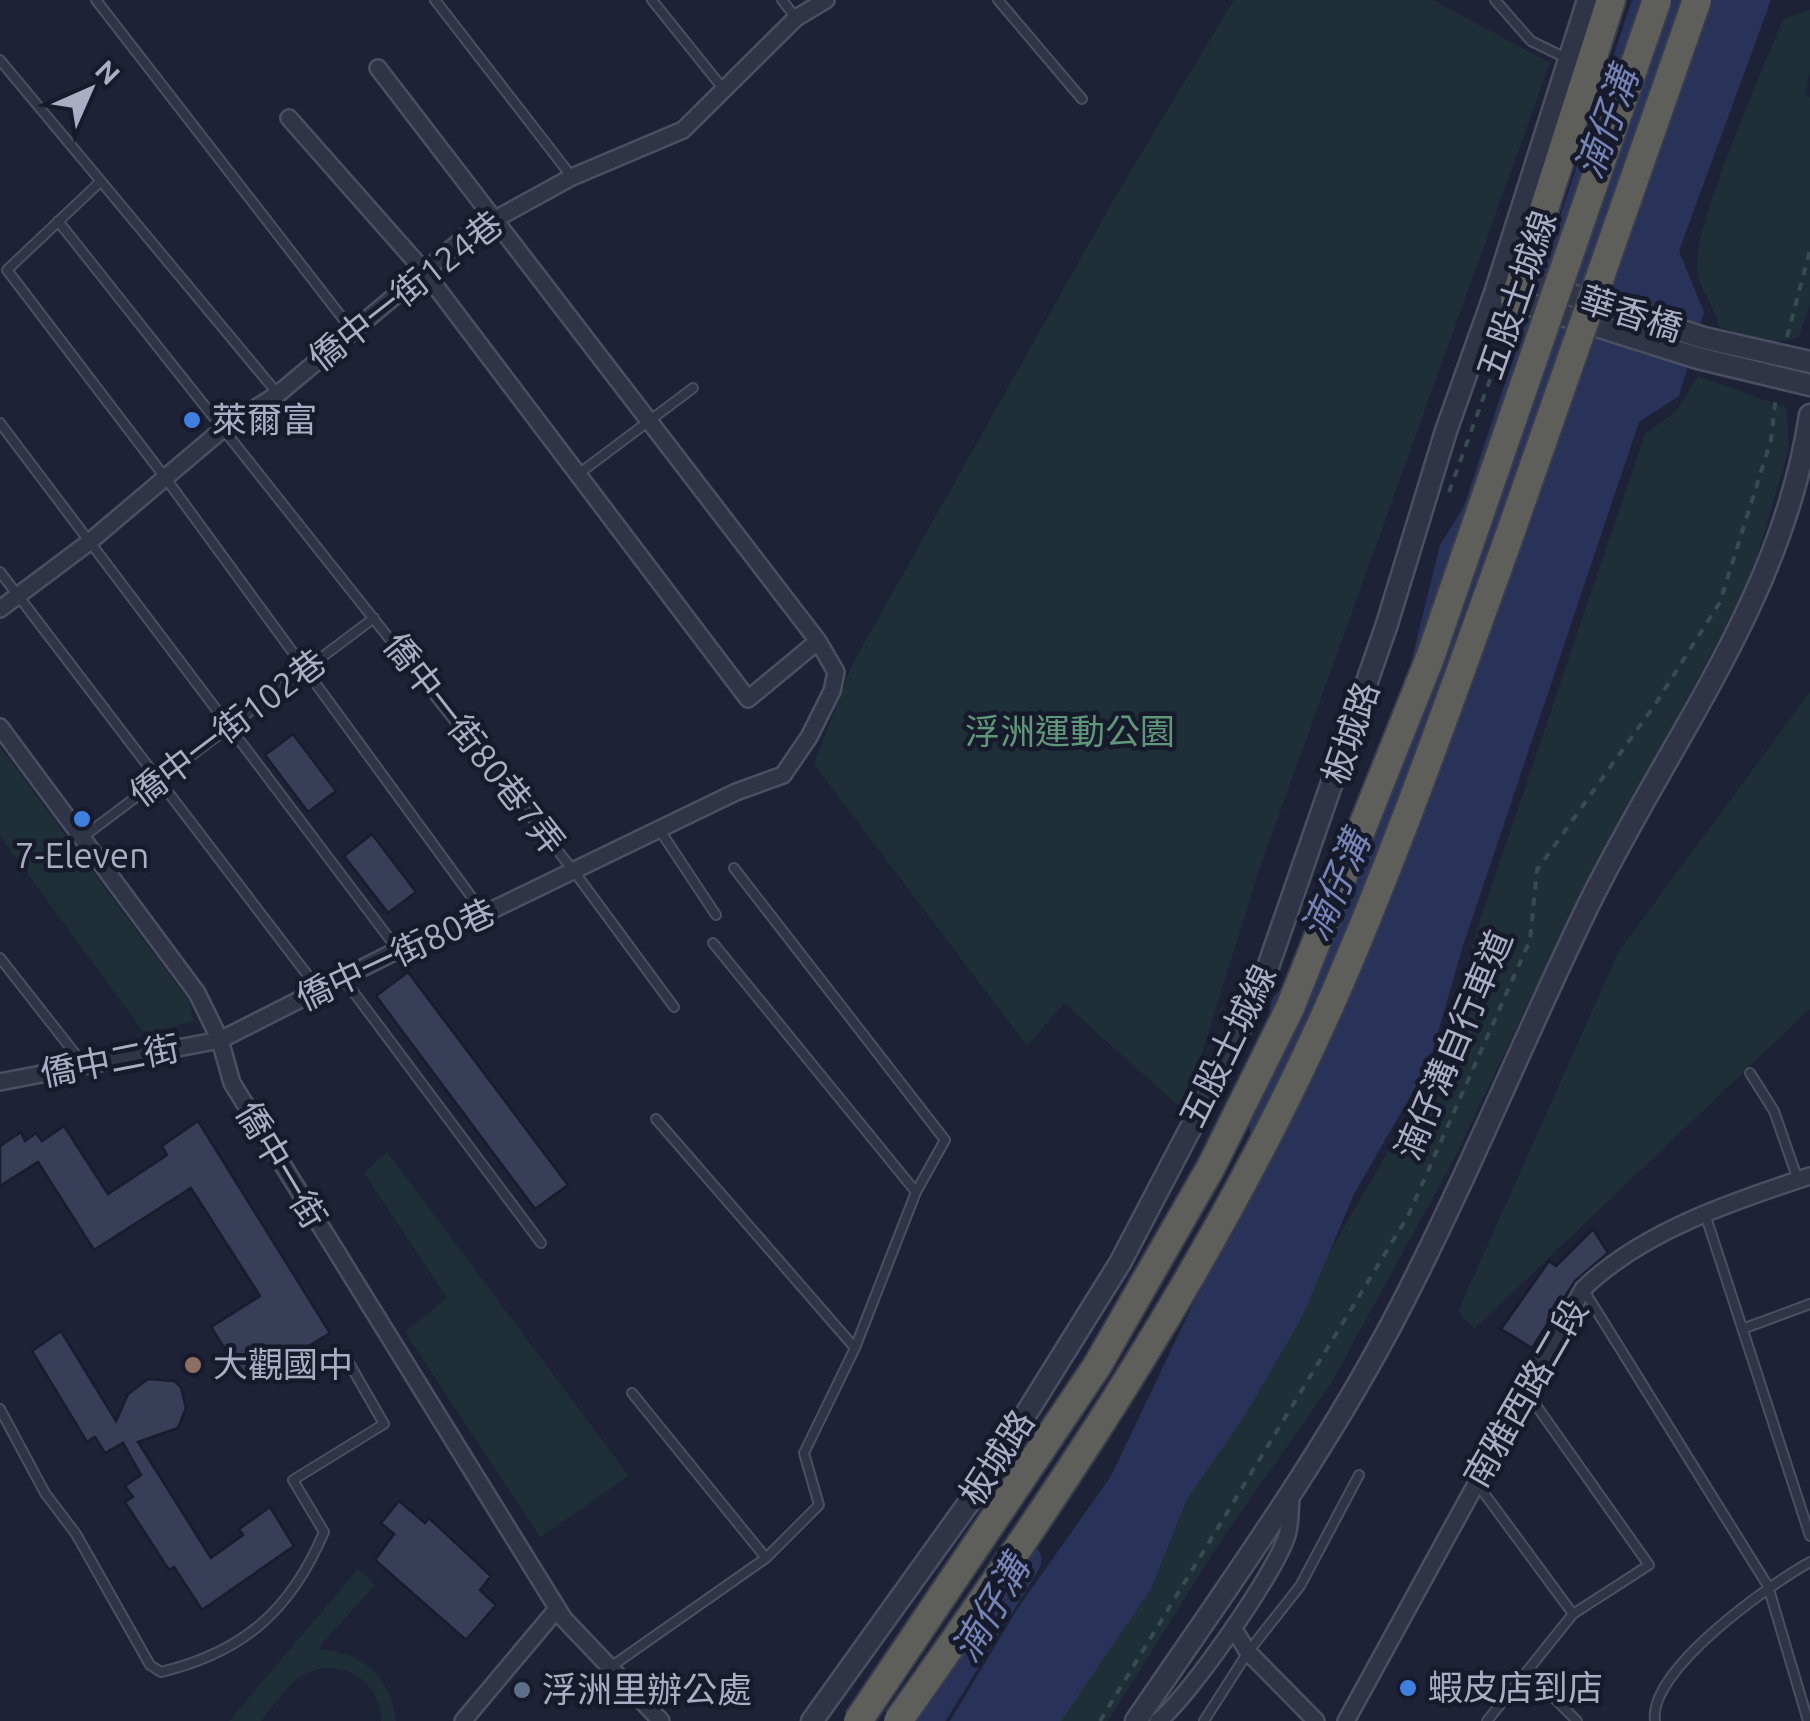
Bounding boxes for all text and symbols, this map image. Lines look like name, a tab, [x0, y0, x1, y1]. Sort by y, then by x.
north arrow	[40, 40, 140, 140]
text: N	[90, 54, 126, 90]
water label: 湳仔溝	[1567, 57, 1647, 183]
street label: 僑中一街124巷	[301, 202, 510, 378]
street label: 五股土城線	[1469, 205, 1563, 384]
street label: 華香橋	[1575, 278, 1687, 348]
place label: 萊爾富	[212, 399, 317, 439]
marker: 萊爾富	[181, 409, 203, 431]
street label: 僑中一街80巷7弄	[376, 625, 573, 862]
street label: 僑中一街102巷	[122, 641, 333, 814]
street label: 板城路	[1314, 677, 1386, 789]
park label: 浮洲運動公園	[965, 711, 1175, 751]
marker: 7-Eleven	[71, 808, 93, 830]
water label: 湳仔溝	[1293, 820, 1379, 946]
place label: 7-Eleven	[15, 835, 149, 875]
street label: 僑中一街80巷	[290, 891, 501, 1018]
street label: 湳仔溝自行車道	[1387, 924, 1519, 1165]
street label: 五股土城線	[1171, 958, 1283, 1133]
street label: 僑中二街	[37, 1027, 182, 1093]
street label: 僑中一街	[229, 1094, 335, 1235]
street label: 南雅西路二段	[1455, 1292, 1595, 1493]
place label: 大觀國中	[213, 1344, 353, 1384]
marker: 大觀國中	[182, 1354, 204, 1376]
street label: 板城路	[951, 1403, 1042, 1512]
water label: 湳仔溝	[943, 1544, 1039, 1668]
place label: 蝦皮店到店	[1428, 1667, 1603, 1707]
place label: 浮洲里辦公處	[542, 1669, 752, 1709]
marker: 蝦皮店到店	[1397, 1677, 1419, 1699]
marker: 浮洲里辦公處	[511, 1679, 533, 1701]

